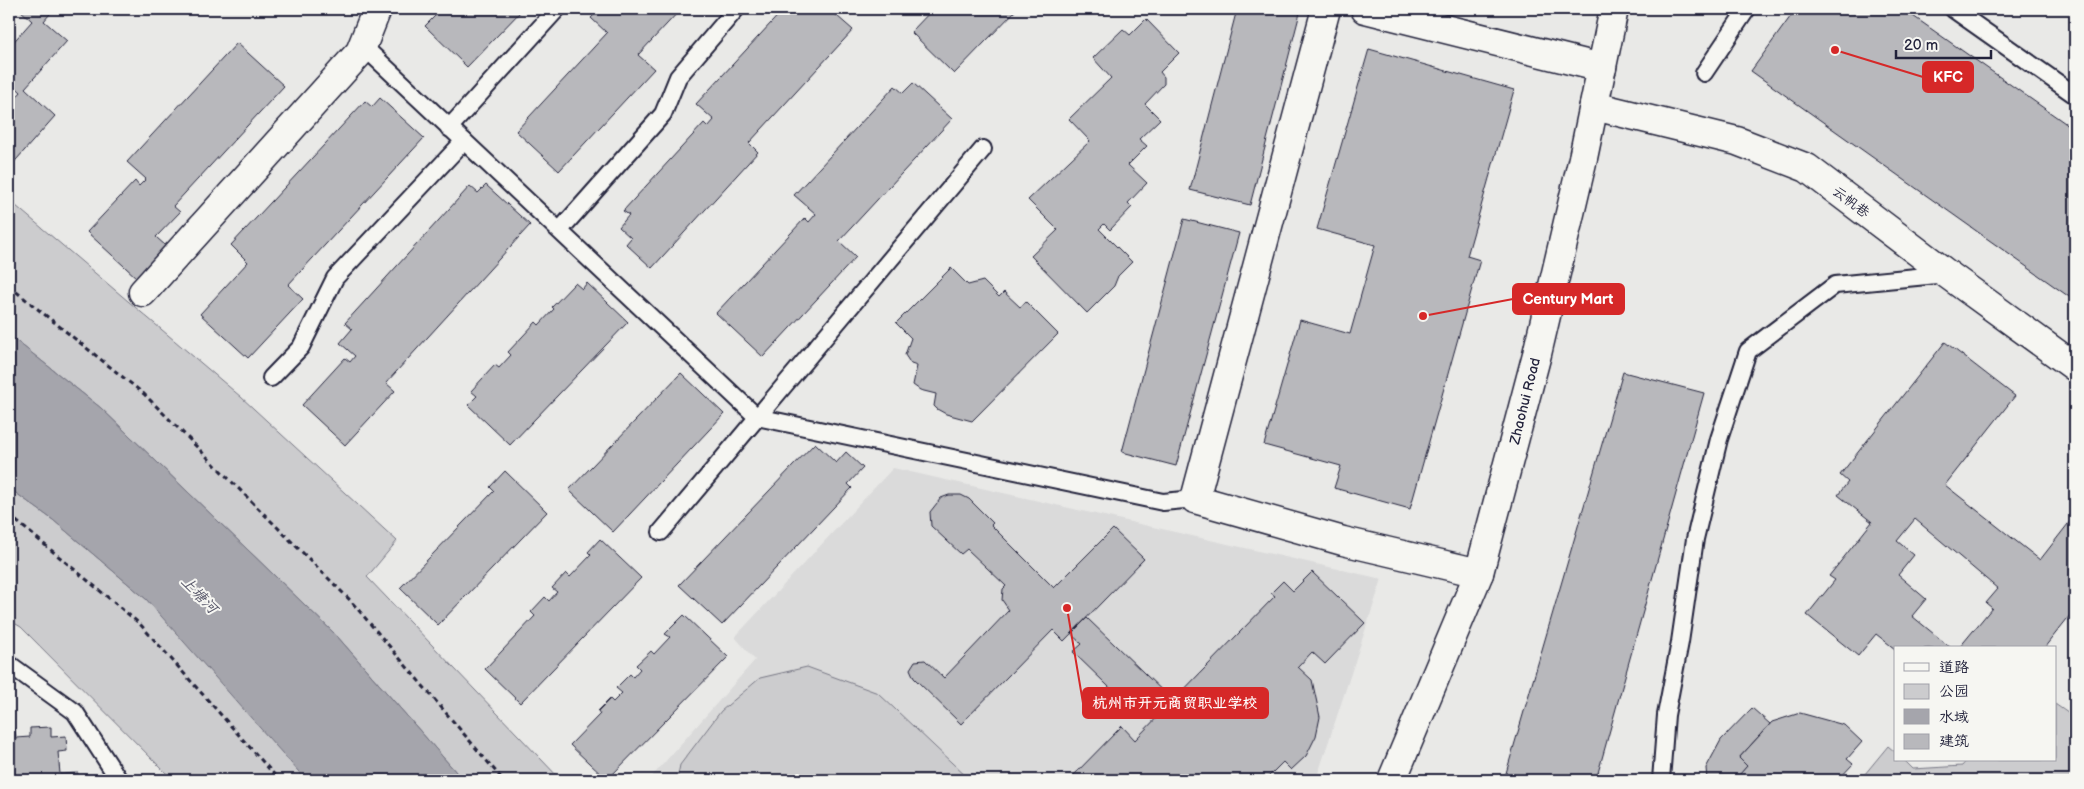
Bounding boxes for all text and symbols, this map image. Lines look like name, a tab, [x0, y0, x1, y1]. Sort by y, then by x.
scale bar	[1896, 28, 1992, 60]
text: 20 m	[1904, 36, 1938, 55]
callout: KFC	[1923, 62, 1973, 92]
text: KFC	[1933, 68, 1963, 87]
street label: 云帆巷	[1829, 183, 1874, 222]
callout: Century Mart	[1513, 284, 1624, 314]
text: Century Mart	[1523, 290, 1613, 309]
street label: Zhaohui Road	[1506, 356, 1544, 447]
water label: 上塘河	[177, 572, 224, 620]
legend	[1894, 646, 2056, 762]
text: 道路	[1939, 658, 1969, 677]
text: 公园	[1939, 682, 1969, 701]
callout: 杭州市开元商贸职业学校	[1083, 688, 1268, 718]
text: 杭州市开元商贸职业学校	[1092, 694, 1258, 713]
text: 水域	[1939, 708, 1969, 727]
text: 建筑	[1939, 732, 1969, 751]

